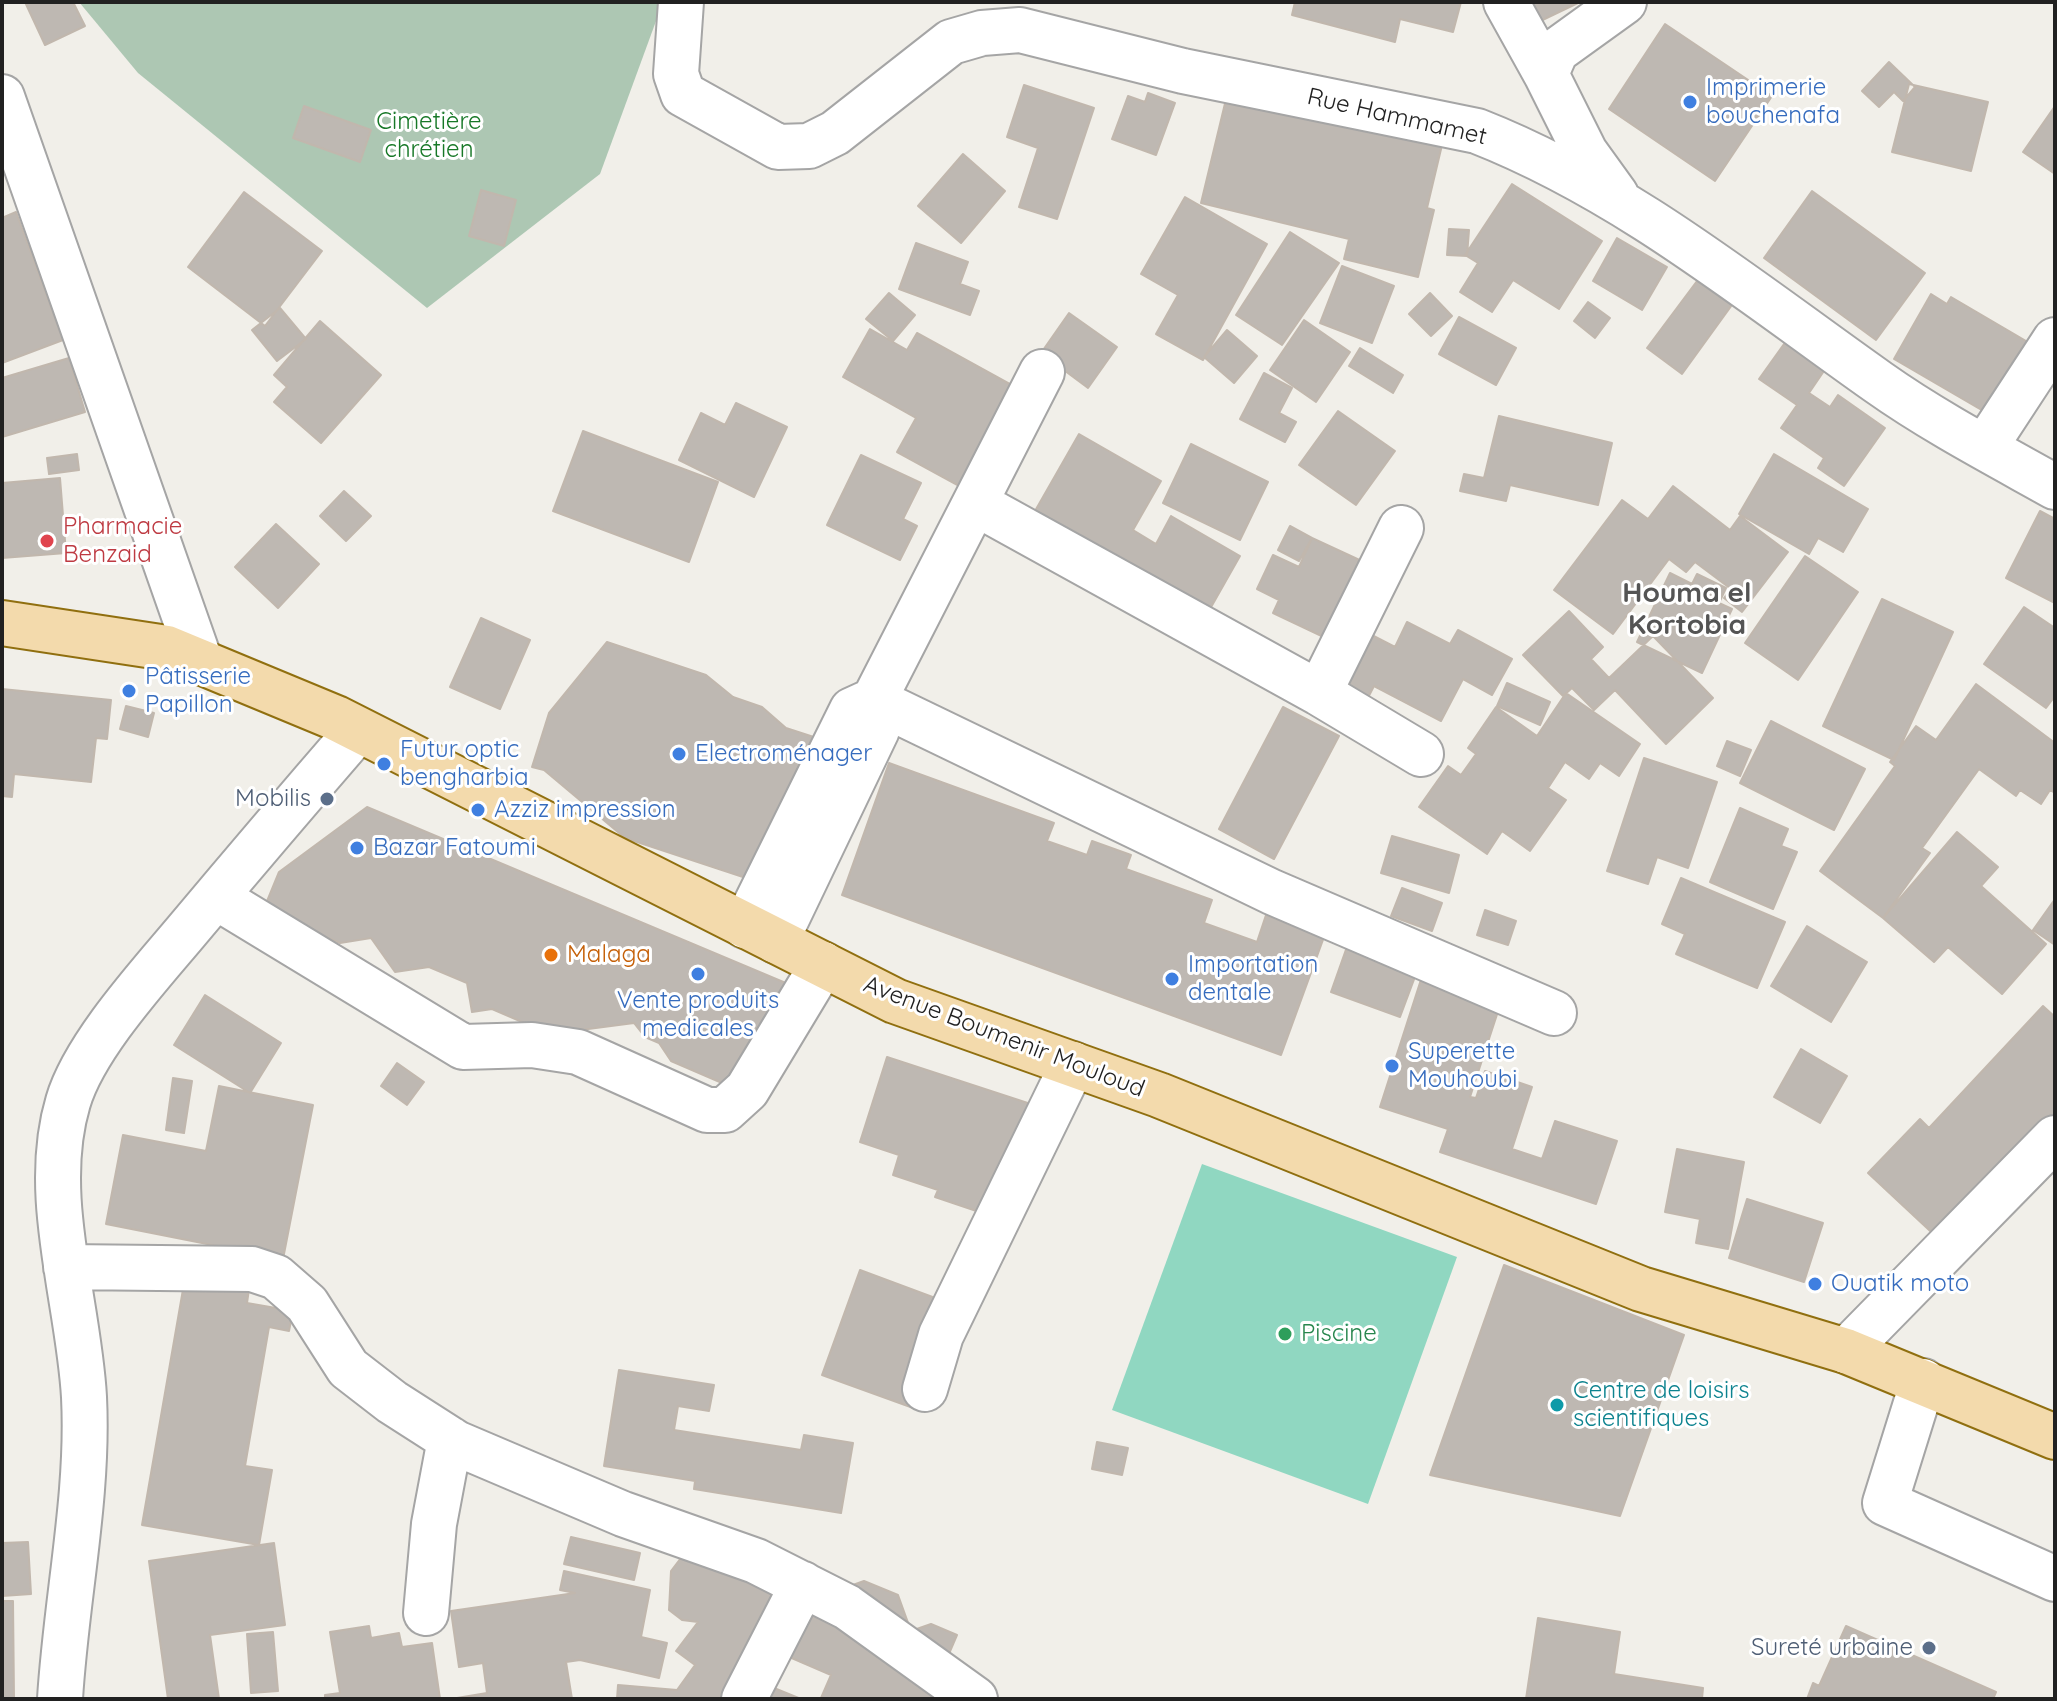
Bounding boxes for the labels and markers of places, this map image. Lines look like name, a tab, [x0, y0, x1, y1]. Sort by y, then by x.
place label: Imprimerie bouchenafa	[1706, 74, 1840, 130]
marker: Imprimerie bouchenafa	[1681, 93, 1699, 111]
place label: Pharmacie Benzaid	[63, 513, 182, 569]
marker: Pharmacie Benzaid	[38, 532, 56, 550]
place label: Pâtisserie Papillon	[145, 663, 251, 719]
marker: Pâtisserie Papillon	[120, 682, 138, 700]
place label: Futur optic bengharbia	[400, 736, 529, 792]
place label: Electroménager	[695, 740, 872, 768]
marker: Electroménager	[670, 745, 688, 763]
marker: Futur optic bengharbia	[375, 755, 393, 773]
place label: Mobilis	[235, 785, 311, 813]
marker: Mobilis	[318, 790, 336, 808]
place label: Azziz impression	[494, 796, 676, 824]
marker: Azziz impression	[469, 801, 487, 819]
place label: Bazar Fatoumi	[373, 834, 536, 862]
marker: Bazar Fatoumi	[348, 839, 366, 857]
place label: Malaga	[567, 941, 651, 969]
marker: Malaga	[542, 946, 560, 964]
place label: Importation dentale	[1188, 951, 1318, 1007]
marker: Vente produits medicales	[689, 965, 707, 983]
marker: Importation dentale	[1163, 970, 1181, 988]
place label: Vente produits medicales	[617, 987, 779, 1043]
place label: Superette Mouhoubi	[1408, 1038, 1517, 1094]
marker: Superette Mouhoubi	[1383, 1057, 1401, 1075]
place label: Ouatik moto	[1831, 1270, 1969, 1298]
marker: Ouatik moto	[1806, 1275, 1824, 1293]
place label: Piscine	[1301, 1320, 1377, 1348]
marker: Piscine	[1276, 1325, 1294, 1343]
place label: Centre de loisirs scientifiques	[1573, 1377, 1750, 1433]
marker: Centre de loisirs scientifiques	[1548, 1396, 1566, 1414]
place label: Sureté urbaine	[1751, 1634, 1913, 1662]
marker: Sureté urbaine	[1920, 1639, 1938, 1657]

